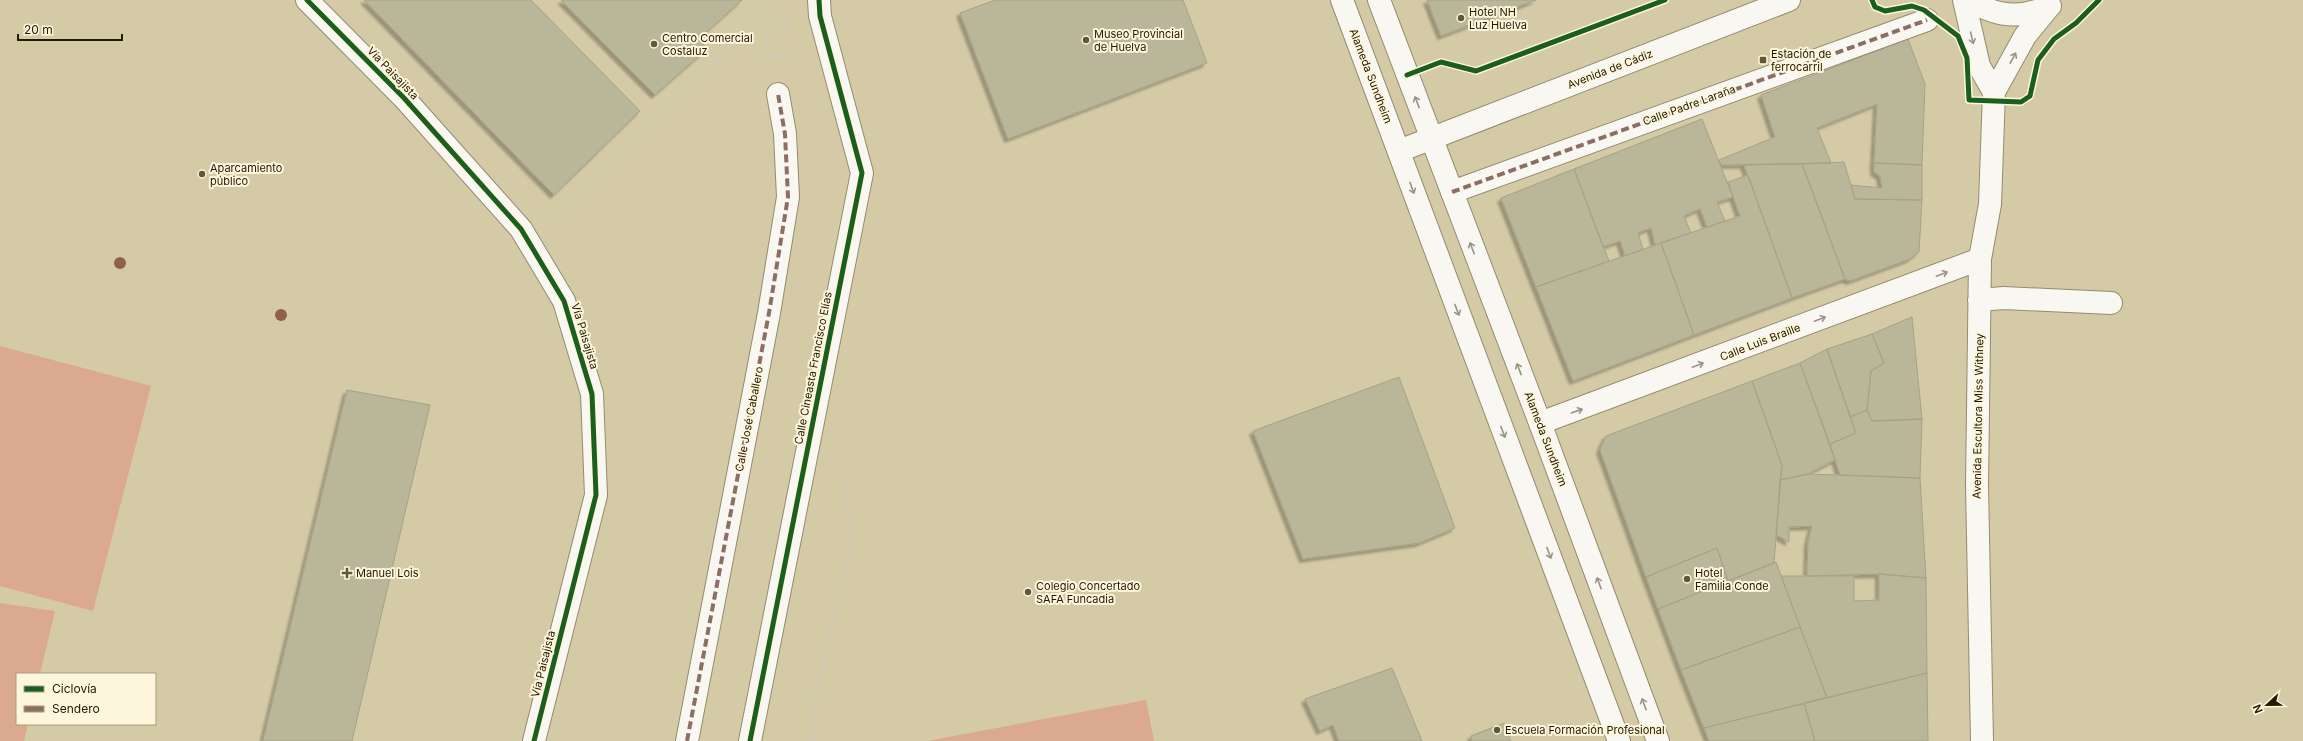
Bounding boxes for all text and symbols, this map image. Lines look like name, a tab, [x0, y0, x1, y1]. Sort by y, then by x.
place label: Hotel NH Luz Huelva	[1469, 5, 1527, 32]
marker: Hotel NH Luz Huelva	[1456, 13, 1466, 23]
scale bar	[18, 16, 122, 42]
text: 20 m	[24, 22, 53, 37]
place label: Museo Provincial de Huelva	[1094, 27, 1183, 54]
street label: Alameda Sundheim	[1346, 27, 1396, 125]
place label: Centro Comercial Costaluz	[662, 31, 753, 58]
one-way arrow	[1969, 31, 1977, 44]
marker: Museo Provincial de Huelva	[1081, 35, 1091, 45]
marker: Centro Comercial Costaluz	[649, 39, 659, 49]
street label: Vía Paisajista	[364, 44, 422, 102]
street label: Avenida de Cádiz	[1565, 46, 1655, 92]
place label: Estación de ferrocarril	[1771, 47, 1832, 74]
one-way arrow	[2010, 52, 2017, 64]
marker: Estación de ferrocarril	[1758, 55, 1768, 65]
street label: Calle Padre Laraña	[1641, 82, 1737, 128]
one-way arrow	[1413, 97, 1421, 109]
place label: Aparcamiento público	[210, 161, 283, 188]
marker: Aparcamiento público	[197, 169, 207, 179]
one-way arrow	[1409, 182, 1417, 194]
one-way arrow	[1468, 242, 1476, 254]
one-way arrow	[1935, 269, 1947, 277]
street label: Calle Cineasta Francisco Elías	[791, 290, 835, 446]
street label: Vía Paisajista	[568, 301, 602, 371]
one-way arrow	[1454, 304, 1462, 316]
one-way arrow	[1814, 315, 1826, 323]
street label: Calle Luis Braille	[1718, 320, 1802, 364]
street label: Avenida Escultora Miss Withney	[1970, 333, 1986, 499]
one-way arrow	[1692, 361, 1704, 369]
one-way arrow	[1514, 363, 1522, 375]
street label: Calle José Caballero	[732, 365, 766, 473]
street label: Alameda Sundheim	[1521, 390, 1571, 488]
one-way arrow	[1570, 406, 1582, 414]
one-way arrow	[1500, 425, 1507, 438]
one-way arrow	[1545, 547, 1553, 559]
place label: Manuel Lois	[356, 566, 419, 580]
place label: Hotel Familia Conde	[1695, 566, 1769, 593]
marker: Manuel Lois	[341, 567, 353, 579]
marker: Hotel Familia Conde	[1682, 574, 1692, 584]
one-way arrow	[1594, 577, 1602, 589]
place label: Colegio Concertado SAFA Funcadia	[1036, 579, 1141, 606]
marker: Colegio Concertado SAFA Funcadia	[1023, 587, 1033, 597]
street label: Vía Paisajista	[528, 629, 558, 699]
legend	[16, 673, 156, 725]
text: Ciclovía	[52, 681, 97, 696]
north arrow	[2247, 685, 2287, 725]
one-way arrow	[1640, 698, 1647, 711]
text: Sendero	[52, 701, 100, 716]
text: N	[2250, 702, 2266, 715]
place label: Escuela Formación Profesional	[1505, 723, 1665, 737]
marker: Escuela Formación Profesional	[1492, 725, 1502, 735]

